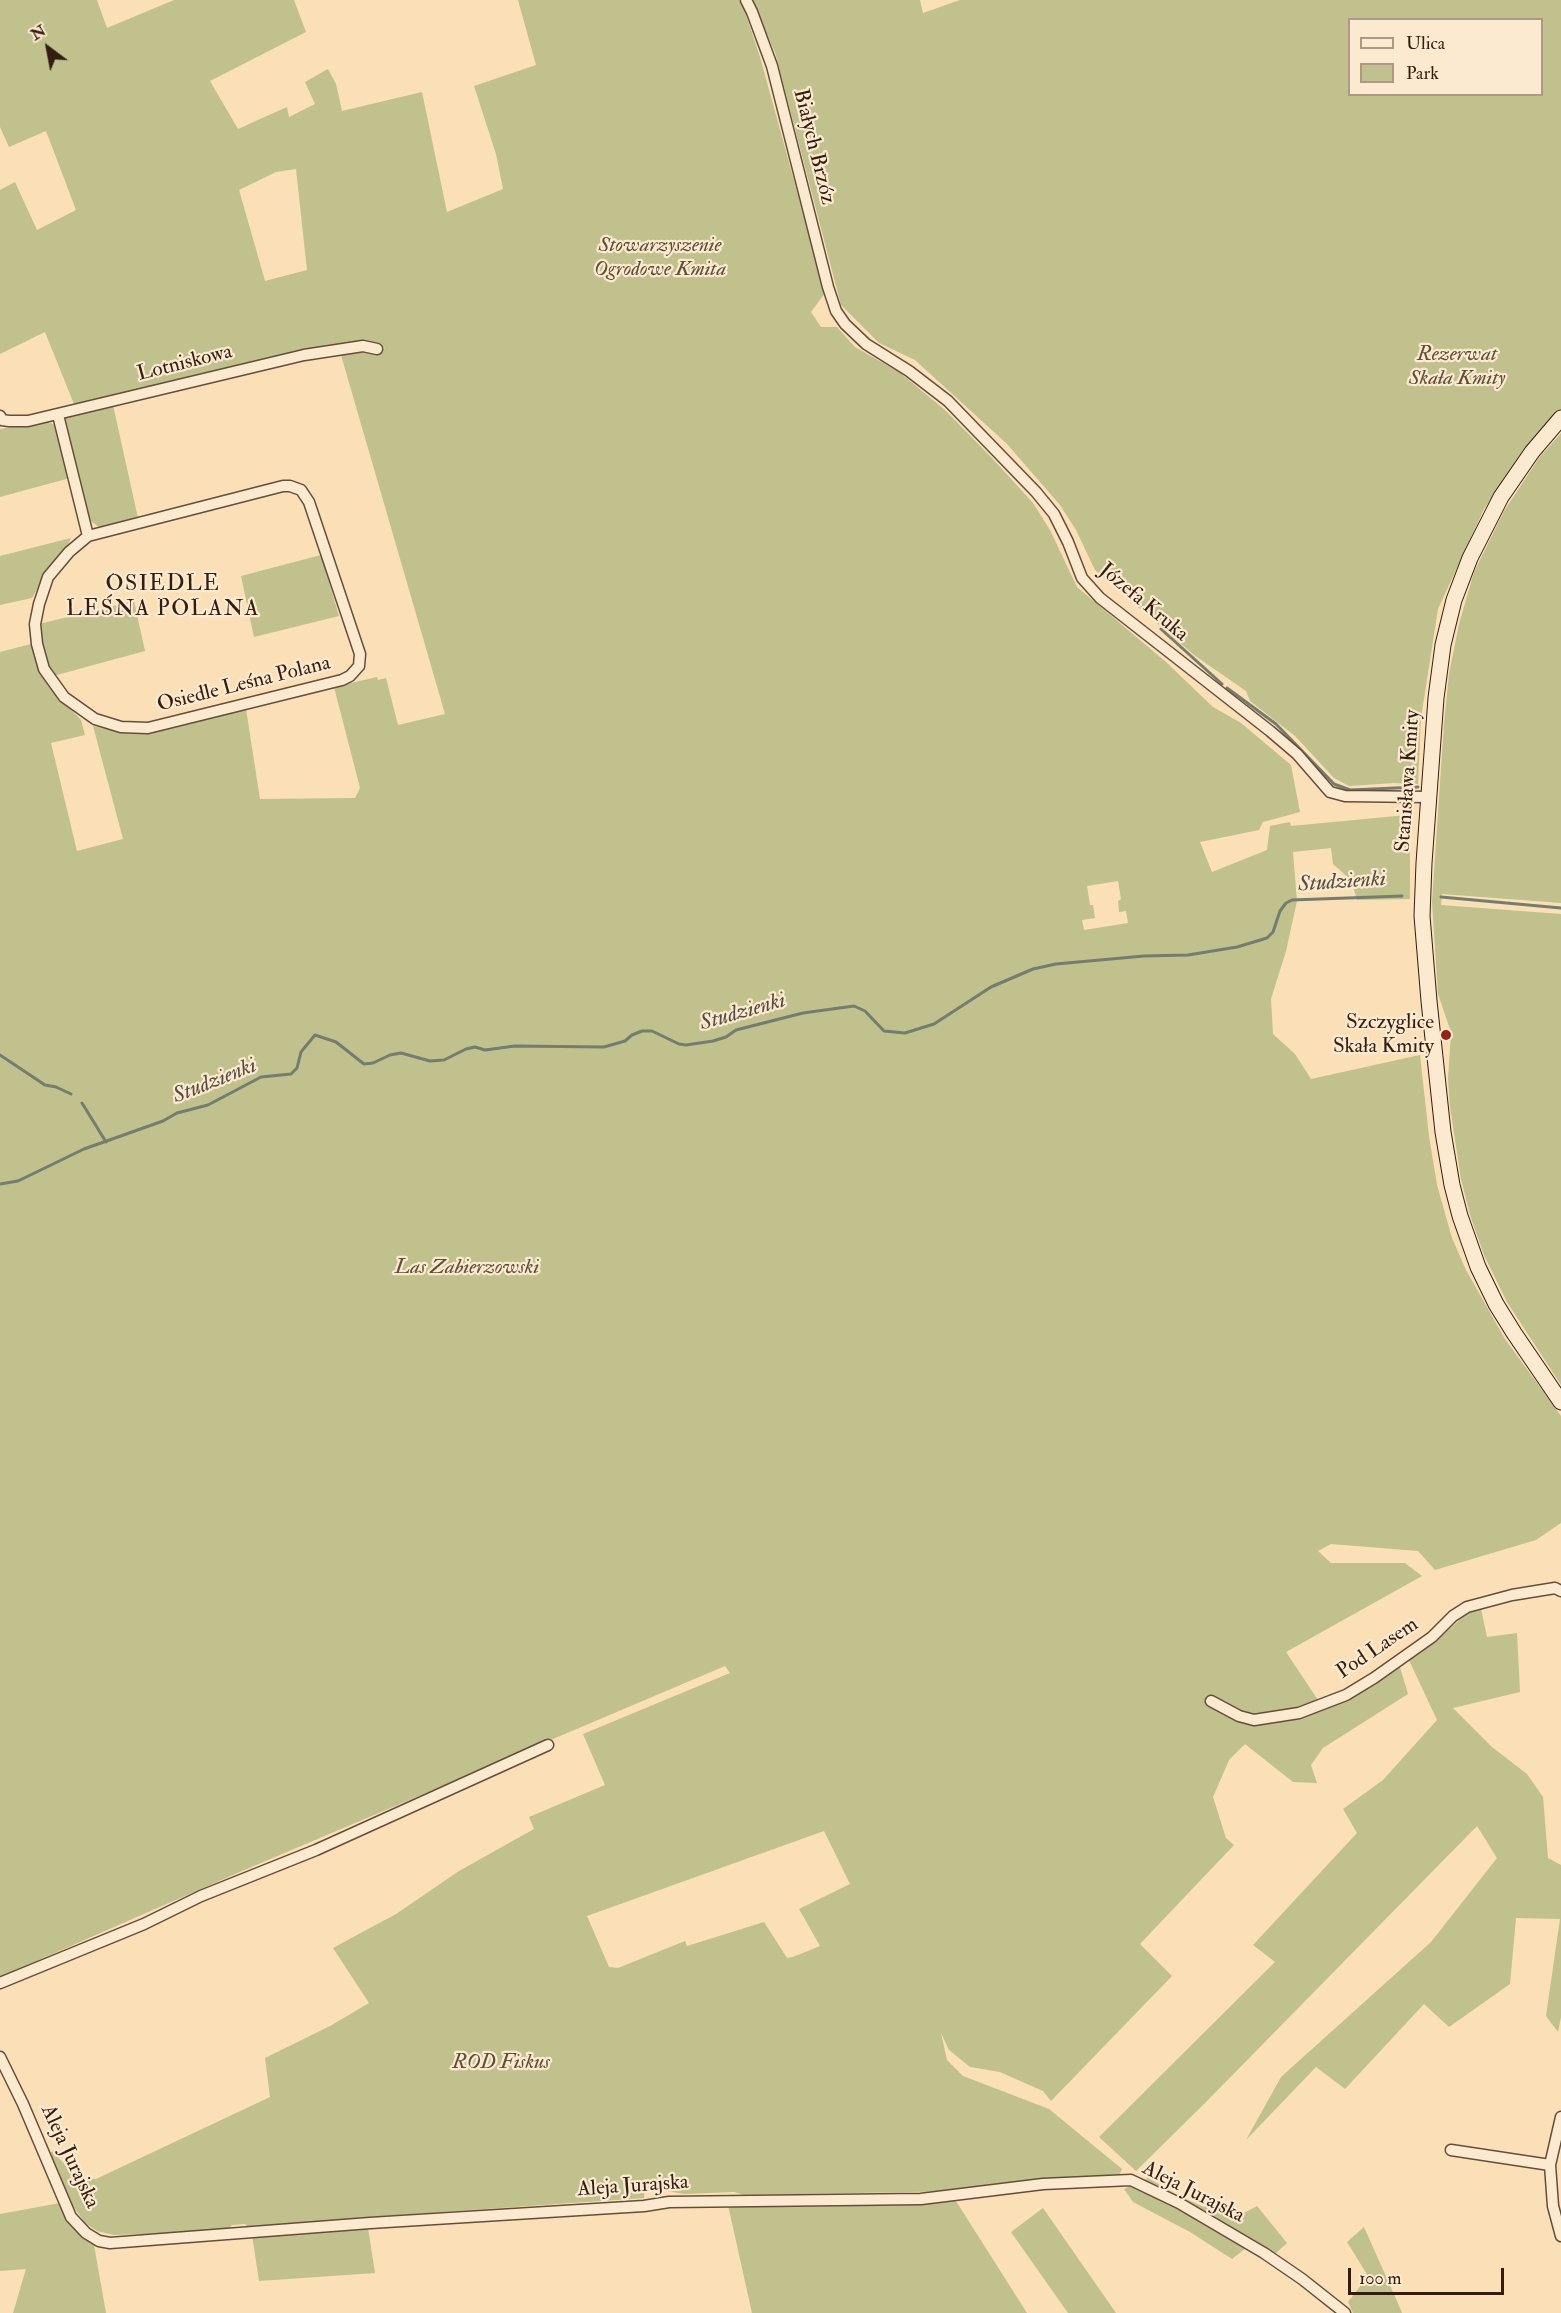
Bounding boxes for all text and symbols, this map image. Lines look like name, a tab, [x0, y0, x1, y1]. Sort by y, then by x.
north arrow	[18, 18, 78, 78]
legend	[1348, 18, 1543, 96]
text: N	[27, 20, 50, 45]
text: Ulica	[1406, 32, 1445, 55]
text: Park	[1406, 62, 1439, 85]
street label: Białych Brzóz	[786, 87, 840, 207]
park label: Stowarzyszenie Ogrodowe Kmita	[594, 233, 726, 283]
street label: Lotniskowa	[135, 340, 235, 388]
park label: Rezerwat Skała Kmity	[1409, 342, 1505, 392]
street label: Józefa Kruka	[1093, 558, 1193, 648]
district label: OSIEDLE LEŚNA POLANA	[66, 572, 260, 624]
street label: Osiedle Leśna Polana	[155, 651, 333, 719]
street label: Stanisława Kmity	[1391, 709, 1427, 853]
water label: Studzienki	[1297, 867, 1387, 899]
water label: Studzienki	[697, 988, 789, 1038]
place label: Szczyglice Skała Kmity	[1333, 1010, 1434, 1060]
marker: Szczyglice Skała Kmity	[1439, 1028, 1453, 1042]
water label: Studzienki	[169, 1053, 261, 1111]
park label: Las Zabierzowski	[395, 1255, 539, 1281]
street label: Pod Lasem	[1333, 1613, 1423, 1685]
park label: ROD Fiskus	[452, 2050, 550, 2076]
street label: Aleja Jurajska	[34, 2101, 104, 2213]
street label: Aleja Jurajska	[1138, 2157, 1248, 2229]
street label: Aleja Jurajska	[577, 2171, 689, 2203]
scale bar	[1351, 2256, 1507, 2294]
text: 100 m	[1359, 2267, 1402, 2290]

